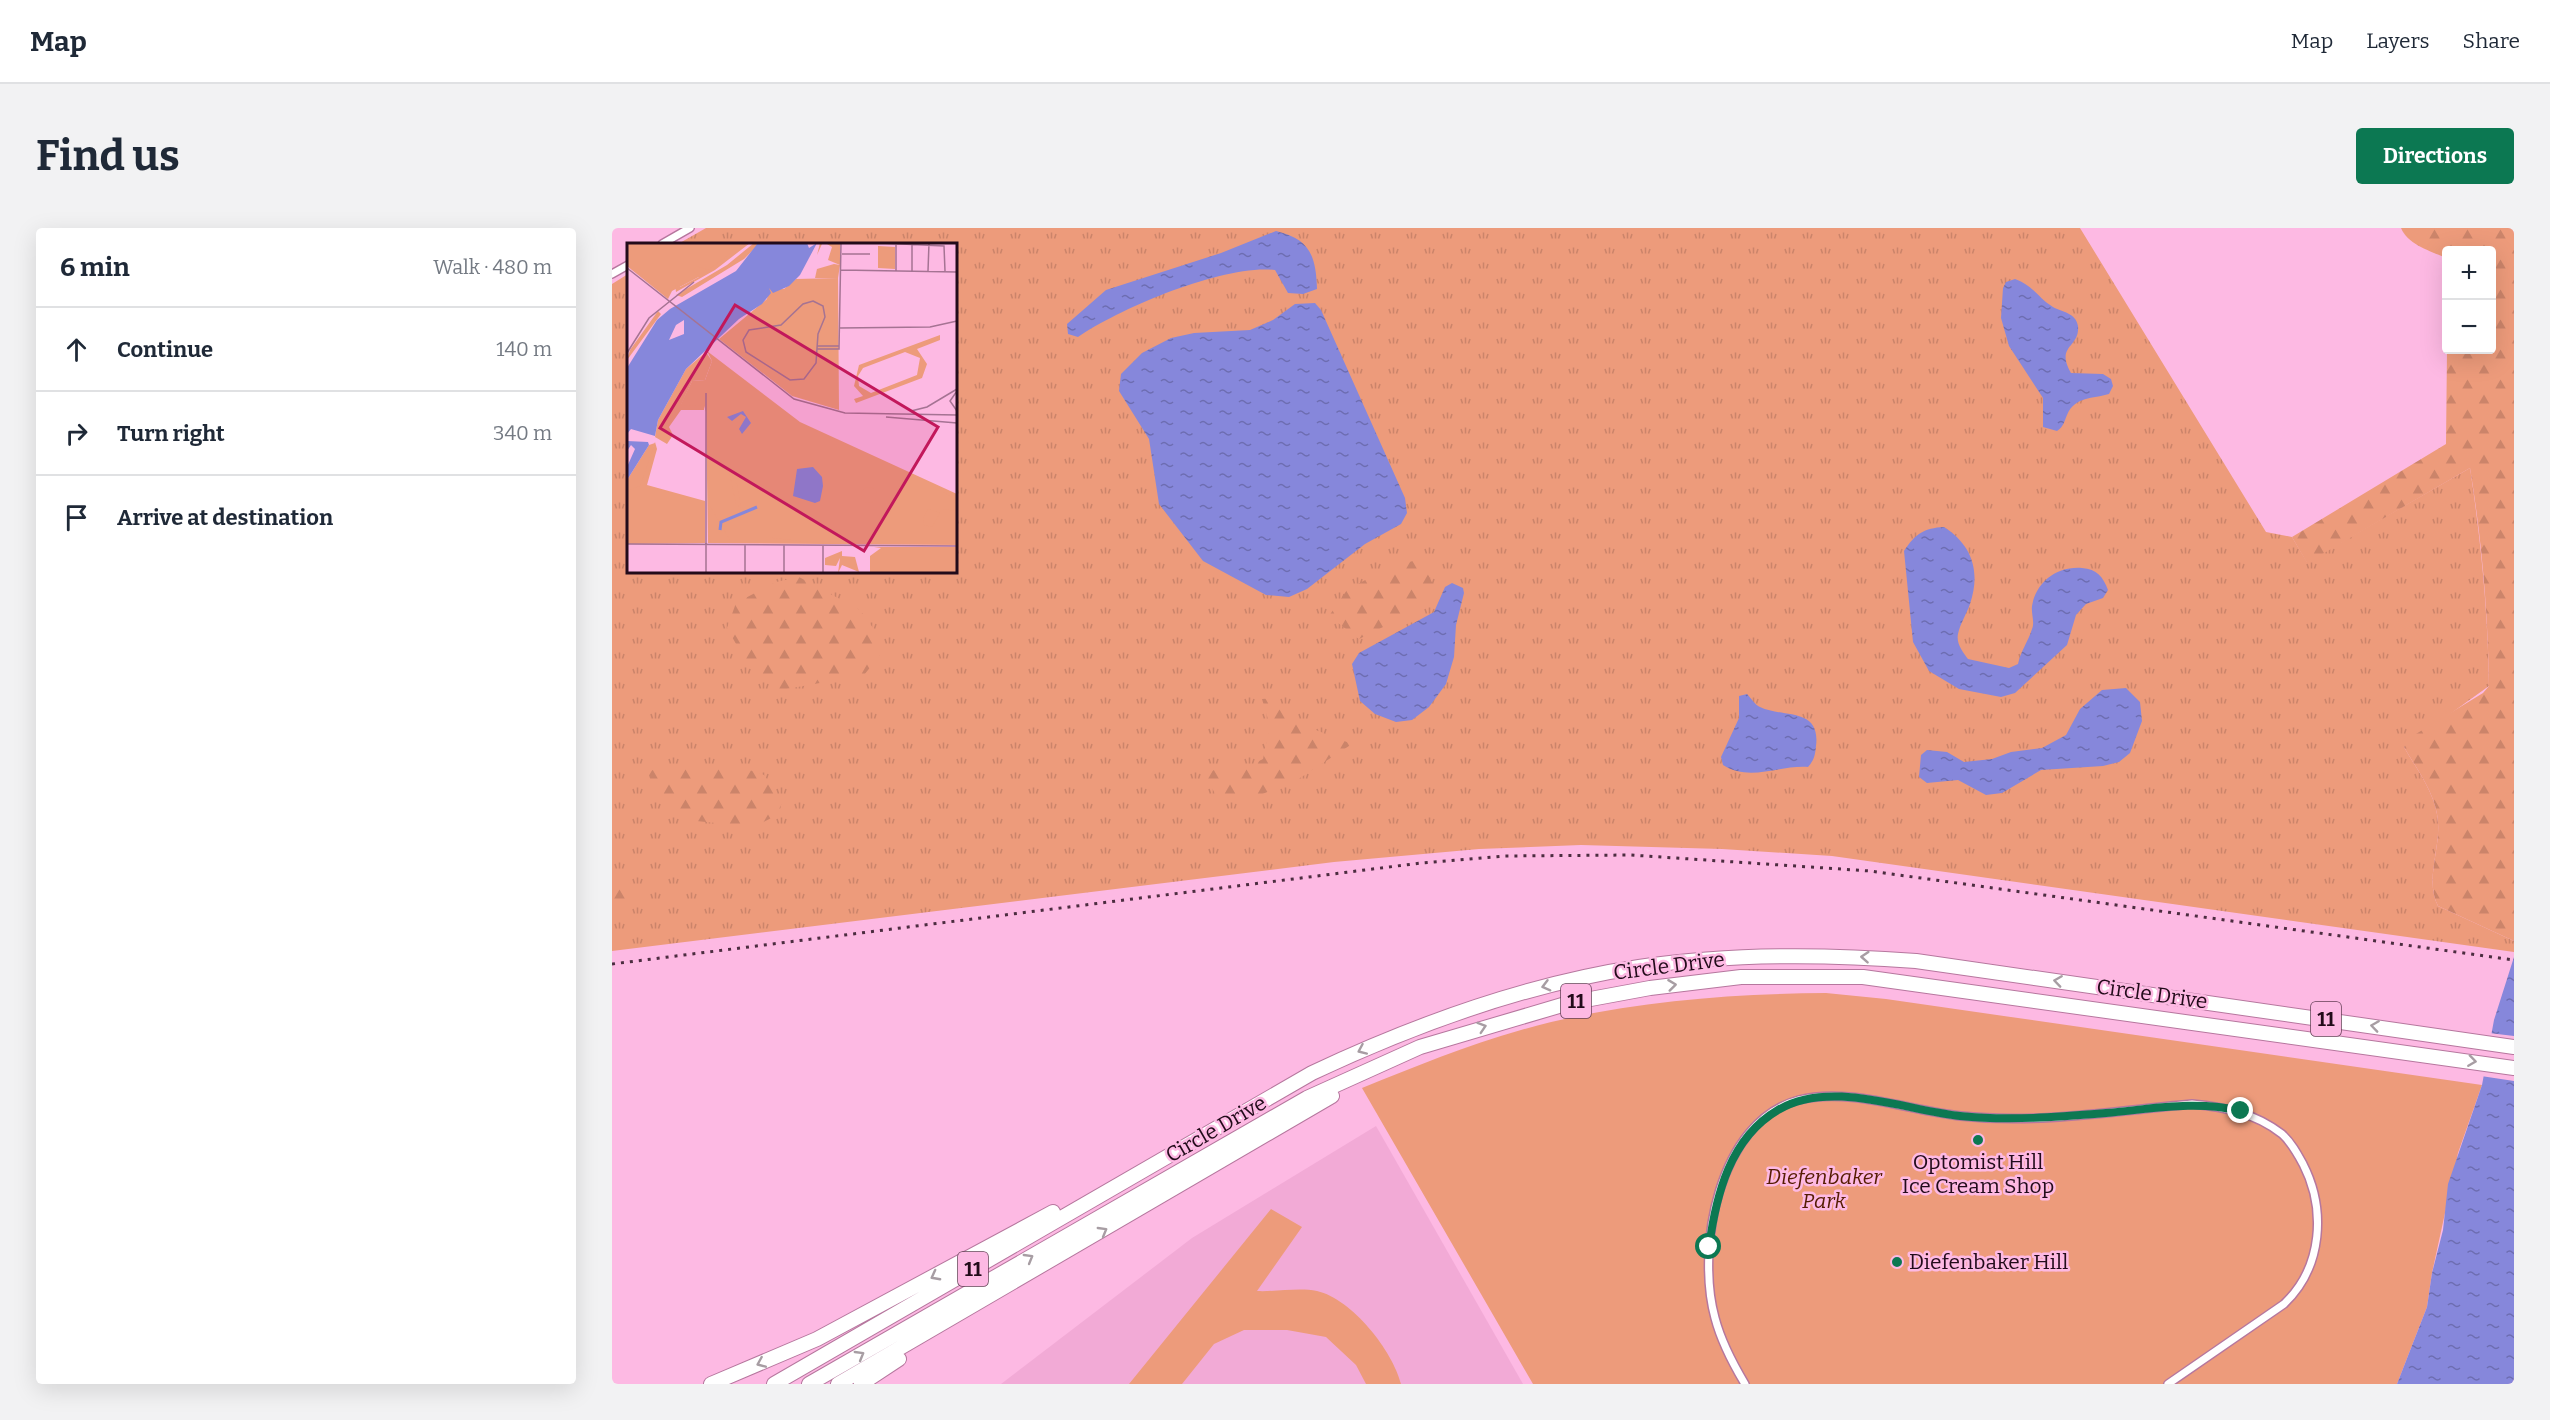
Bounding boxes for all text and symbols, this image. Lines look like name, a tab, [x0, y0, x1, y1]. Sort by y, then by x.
text: Map	[30, 25, 87, 58]
text: Map	[2291, 28, 2333, 54]
text: Layers	[2366, 28, 2430, 54]
text: Share	[2463, 28, 2520, 54]
button: Directions	[2356, 128, 2514, 184]
text: Find us	[36, 131, 180, 181]
inset map	[627, 243, 957, 573]
map controls	[2442, 246, 2496, 354]
button: +	[2442, 246, 2496, 300]
text: 6 min	[60, 252, 130, 283]
text: Walk · 480 m	[433, 255, 552, 279]
button: −	[2442, 300, 2496, 354]
icon: ahead	[60, 333, 93, 366]
text: Continue	[117, 336, 213, 363]
text: 140 m	[496, 337, 552, 361]
icon: right	[60, 417, 93, 450]
text: Turn right	[117, 420, 225, 447]
text: 340 m	[493, 421, 552, 445]
icon: arrive	[60, 501, 93, 534]
text: Arrive at destination	[117, 504, 333, 531]
street label: Circle Drive	[1612, 946, 1726, 986]
one-way arrow	[1860, 951, 1869, 964]
street label: Circle Drive	[2095, 973, 2209, 1015]
one-way arrow	[2054, 975, 2063, 987]
one-way arrow	[1542, 979, 1552, 991]
one-way arrow	[1667, 979, 1677, 992]
road number: 11	[1561, 984, 1591, 1018]
road number: 11	[2311, 1002, 2341, 1036]
one-way arrow	[2370, 1021, 2379, 1033]
one-way arrow	[1476, 1022, 1487, 1034]
one-way arrow	[1358, 1042, 1369, 1054]
one-way arrow	[2467, 1055, 2476, 1067]
street label: Circle Drive	[1161, 1090, 1271, 1168]
route end	[2227, 1097, 2253, 1123]
marker: Optomist Hill Ice Cream Shop	[1971, 1133, 1985, 1147]
place label: Optomist Hill Ice Cream Shop	[1902, 1149, 2054, 1199]
park label: Diefenbaker Park	[1766, 1164, 1883, 1214]
one-way arrow	[1097, 1227, 1107, 1238]
route start	[1695, 1233, 1721, 1259]
place label: Diefenbaker Hill	[1909, 1249, 2068, 1275]
road number: 11	[958, 1252, 988, 1286]
one-way arrow	[1023, 1254, 1033, 1265]
marker: Diefenbaker Hill	[1890, 1255, 1904, 1269]
one-way arrow	[931, 1269, 941, 1280]
one-way arrow	[853, 1351, 864, 1362]
one-way arrow	[756, 1356, 767, 1368]

